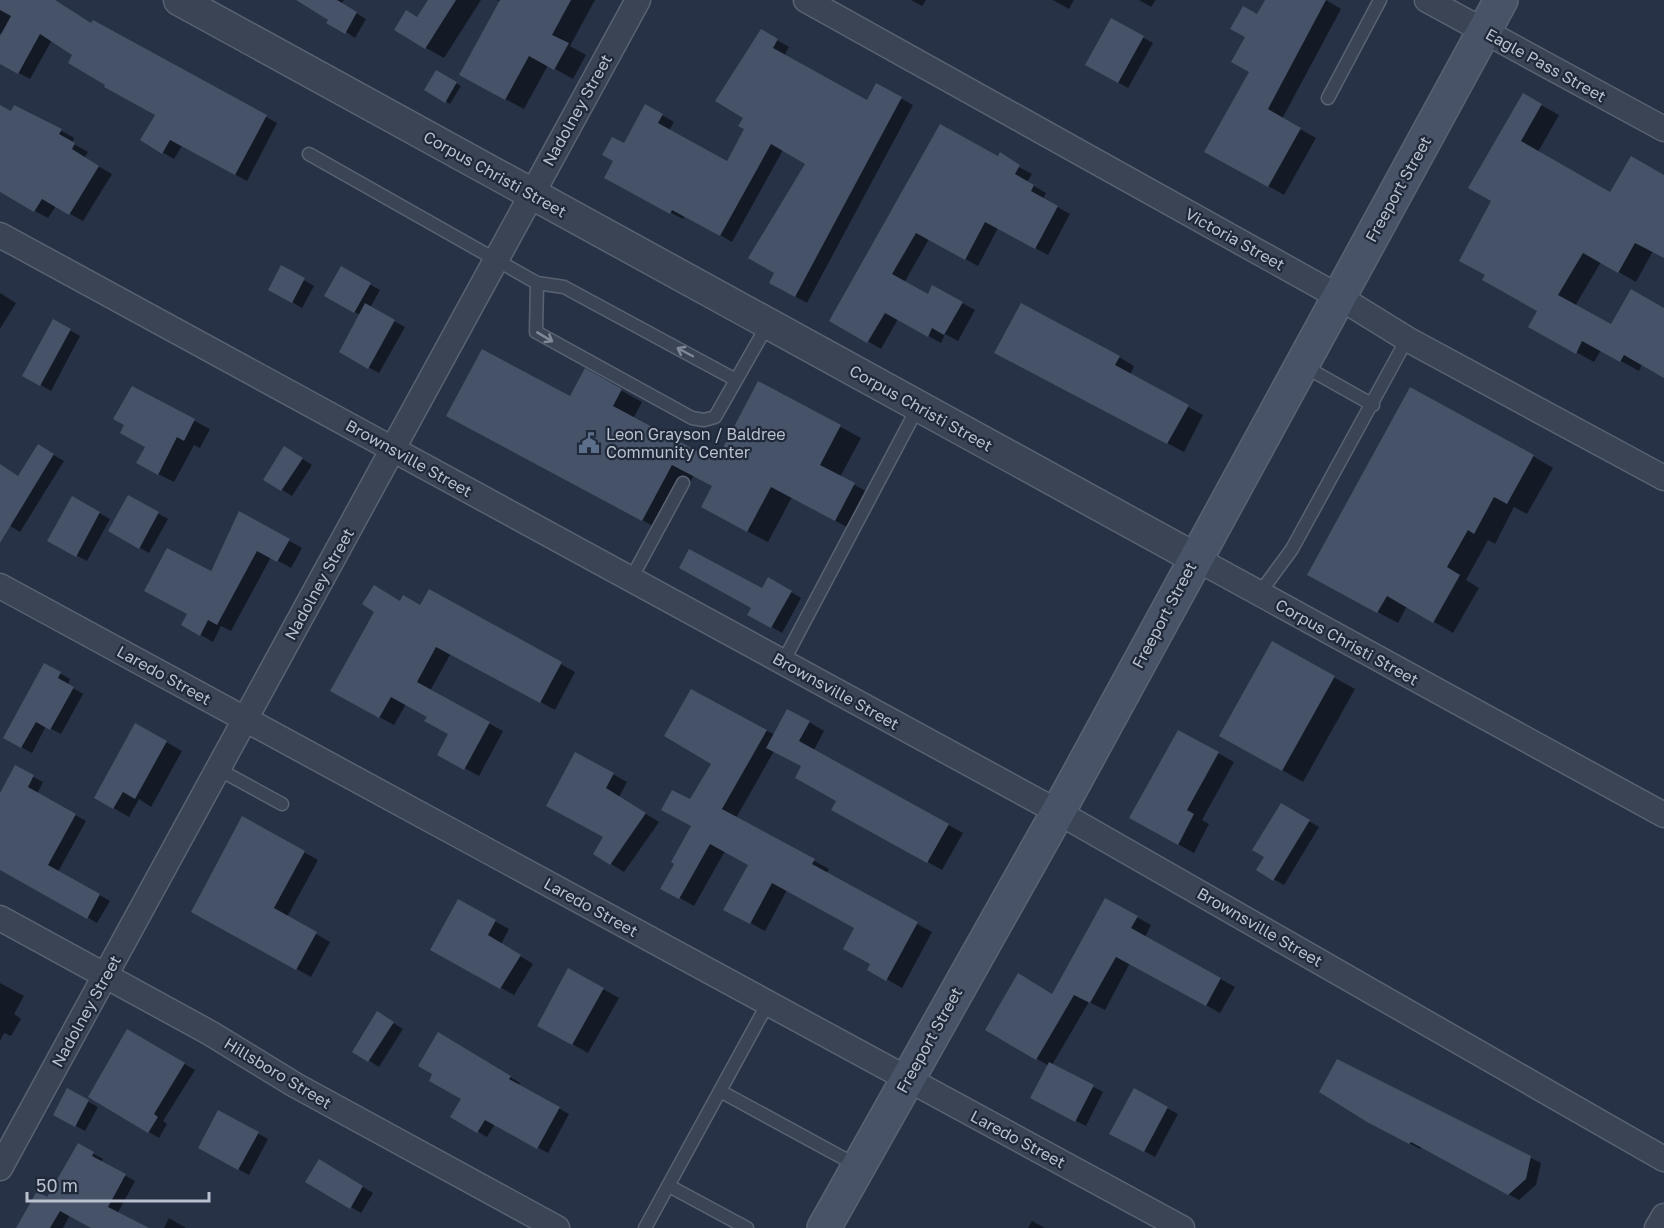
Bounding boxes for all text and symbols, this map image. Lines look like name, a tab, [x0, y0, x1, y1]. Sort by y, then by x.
street label: Eagle Pass Street	[1482, 24, 1610, 106]
street label: Nadolney Street	[538, 51, 616, 169]
street label: Corpus Christi Street	[420, 126, 570, 222]
street label: Freeport Street	[1361, 133, 1435, 245]
street label: Victoria Street	[1182, 203, 1288, 275]
one-way arrow	[536, 331, 553, 343]
one-way arrow	[677, 346, 694, 358]
street label: Corpus Christi Street	[846, 360, 996, 456]
street label: Brownsville Street	[342, 415, 476, 501]
place label: Leon Grayson / Baldree Community Center	[606, 424, 786, 462]
public building icon: Leon Grayson / Baldree Community Center	[577, 431, 601, 455]
street label: Nadolney Street	[280, 525, 358, 643]
street label: Freeport Street	[1127, 558, 1201, 672]
street label: Corpus Christi Street	[1272, 594, 1422, 690]
street label: Laredo Street	[113, 641, 215, 709]
street label: Brownsville Street	[769, 648, 903, 734]
street label: Laredo Street	[540, 873, 642, 941]
street label: Brownsville Street	[1194, 883, 1326, 971]
street label: Nadolney Street	[47, 952, 125, 1070]
street label: Freeport Street	[892, 984, 966, 1096]
street label: Hillsboro Street	[221, 1033, 335, 1113]
street label: Laredo Street	[967, 1106, 1069, 1172]
scale bar	[27, 1165, 208, 1203]
text: 50 m	[36, 1174, 78, 1196]

